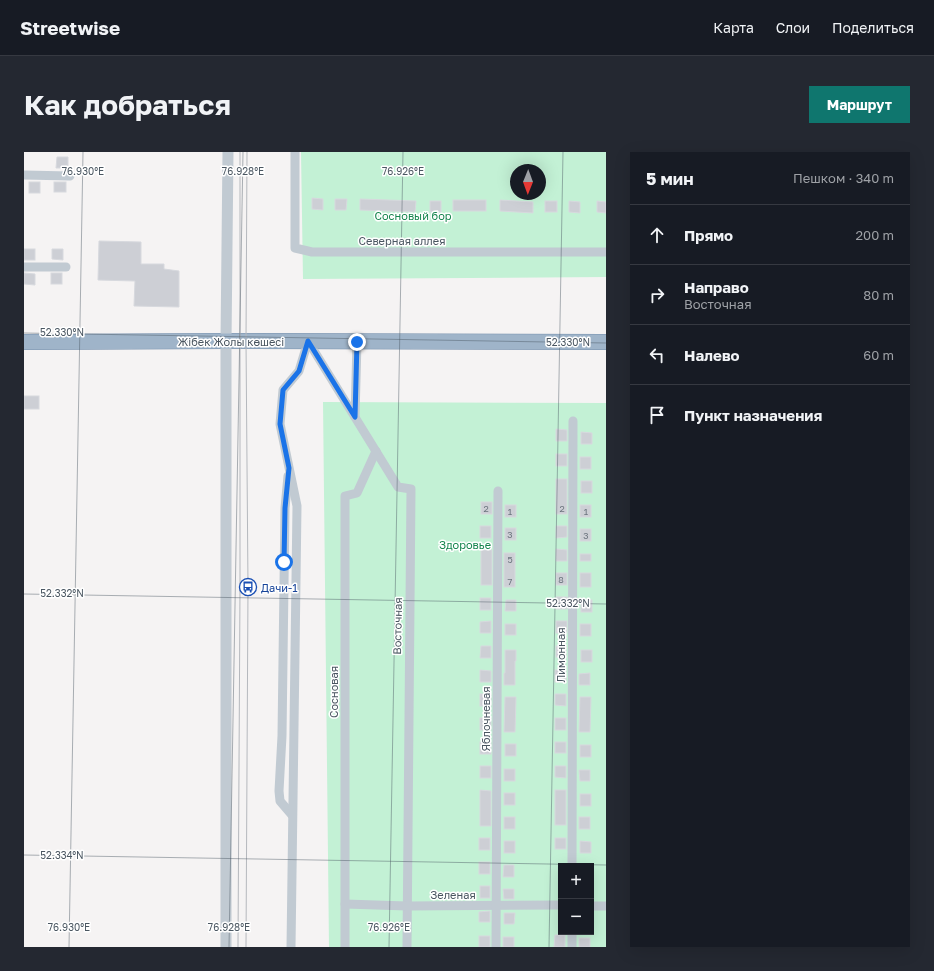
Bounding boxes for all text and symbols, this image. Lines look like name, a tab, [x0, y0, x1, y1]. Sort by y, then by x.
text: Streetwise	[20, 16, 120, 39]
text: Карта	[713, 19, 754, 36]
text: Слои	[776, 19, 810, 36]
text: Поделиться	[832, 19, 914, 36]
button: Маршрут	[809, 86, 910, 123]
text: Как добраться	[24, 88, 231, 121]
north arrow	[510, 164, 546, 200]
text: 76.930°E	[62, 165, 104, 177]
text: 76.928°E	[222, 165, 264, 177]
text: 76.926°E	[382, 165, 424, 177]
text: 5 мин	[646, 168, 694, 189]
text: Пешком · 340 m	[793, 170, 894, 186]
park label: Сосновый бор	[375, 209, 452, 222]
icon: ahead	[646, 224, 668, 246]
text: Прямо	[684, 226, 733, 244]
text: 200 m	[856, 227, 894, 243]
street label: Северная аллея	[359, 234, 445, 247]
text: Направо	[684, 278, 749, 296]
icon: right	[646, 284, 668, 306]
text: 80 m	[863, 287, 894, 303]
text: Восточная	[684, 296, 752, 312]
text: 52.330°N	[40, 326, 84, 338]
route end	[348, 333, 366, 351]
street label: Жібек Жолы көшесі	[178, 335, 284, 348]
text: 52.330°N	[546, 336, 590, 348]
icon: left	[646, 344, 668, 366]
text: Налево	[684, 346, 740, 364]
text: 60 m	[863, 347, 894, 363]
icon: arrive	[646, 404, 668, 426]
text: Пункт назначения	[684, 406, 822, 424]
house number: 2	[483, 503, 489, 514]
house number: 2	[559, 503, 565, 514]
house number: 1	[508, 506, 513, 517]
house number: 1	[584, 506, 589, 517]
house number: 3	[507, 529, 513, 540]
house number: 3	[583, 530, 589, 541]
park label: Здоровье	[439, 538, 491, 551]
route start	[275, 553, 293, 571]
house number: 5	[507, 554, 513, 565]
house number: 8	[558, 574, 564, 585]
house number: 7	[508, 576, 513, 587]
bus stop icon: Дачи-1	[238, 577, 258, 597]
place label: Дачи-1	[261, 581, 298, 594]
text: 52.332°N	[40, 587, 84, 599]
street label: Восточная	[390, 597, 404, 655]
text: 52.332°N	[546, 597, 590, 609]
street label: Лимонная	[554, 628, 567, 683]
street label: Сосновая	[327, 666, 340, 718]
street label: Яблочневая	[479, 687, 492, 751]
text: 52.334°N	[40, 849, 84, 861]
map controls	[558, 863, 594, 935]
button: +	[558, 863, 594, 899]
street label: Зеленая	[430, 888, 476, 901]
button: −	[558, 899, 594, 935]
text: 76.930°E	[48, 921, 90, 933]
text: 76.928°E	[208, 921, 250, 933]
text: 76.926°E	[368, 921, 410, 933]

